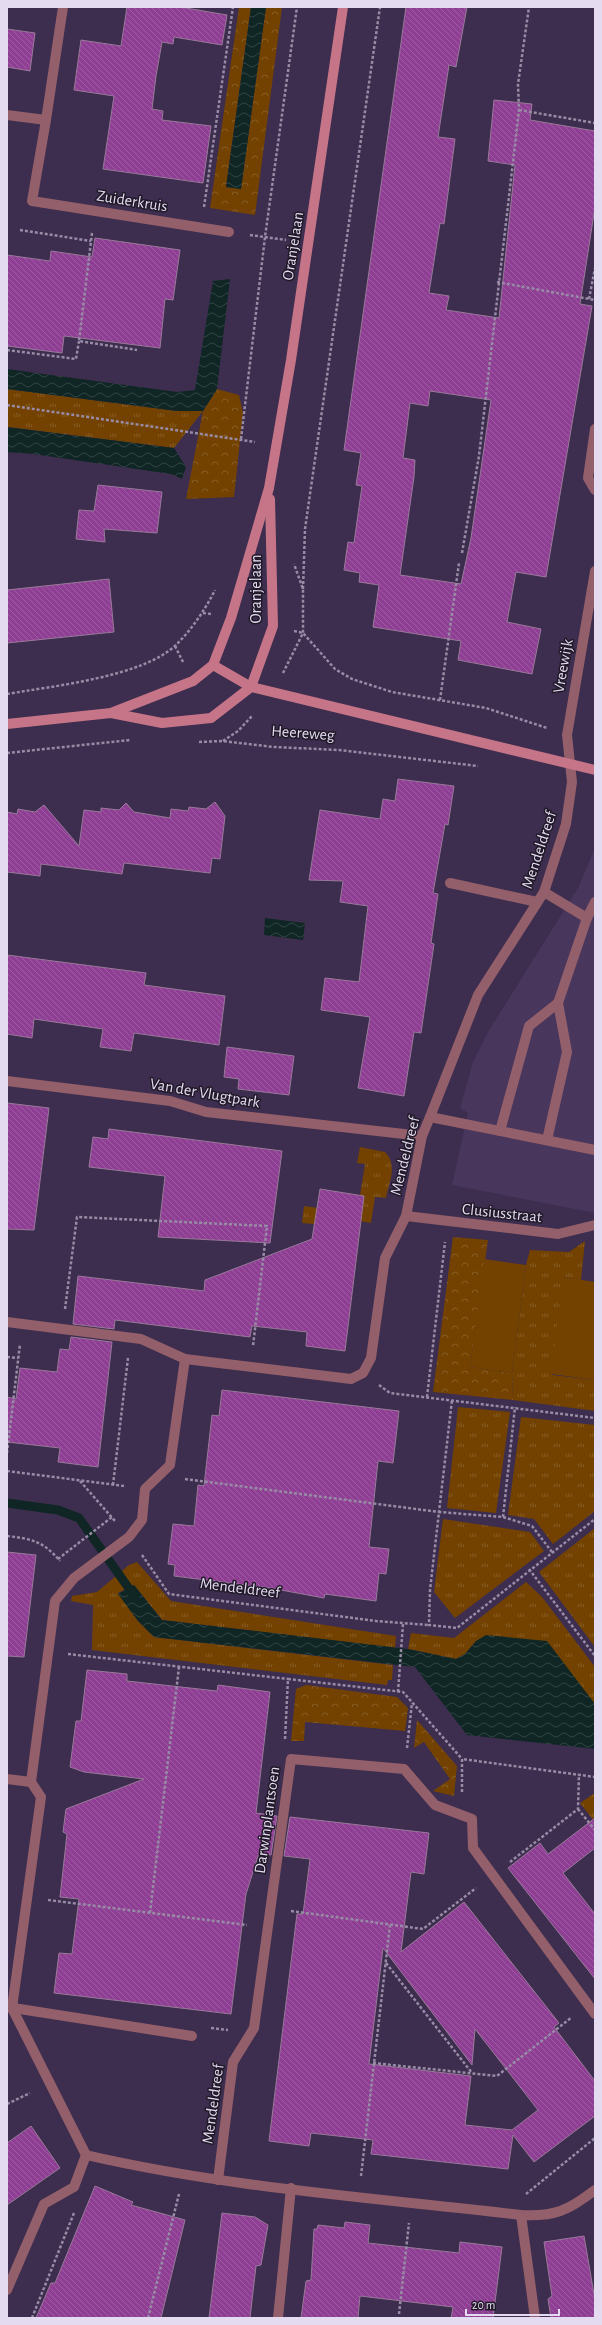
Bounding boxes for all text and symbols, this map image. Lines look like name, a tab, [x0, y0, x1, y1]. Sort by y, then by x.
street label: Zuiderkruis	[95, 188, 169, 215]
street label: Oranjelaan	[280, 211, 307, 282]
street label: Oranjelaan	[248, 554, 265, 624]
street label: Vreewijk	[550, 637, 577, 694]
street label: Heereweg	[271, 723, 335, 743]
street label: Mendeldreef	[519, 808, 559, 891]
street label: Van der Vlugtpark	[149, 1075, 262, 1111]
street label: Mendeldreef	[387, 1114, 423, 1197]
street label: Clusiusstraat	[461, 1201, 543, 1225]
street label: Mendeldreef	[199, 1575, 282, 1601]
street label: Darwinplantsoen	[252, 1765, 282, 1875]
street label: Mendeldreef	[199, 2062, 227, 2145]
scale bar	[466, 2291, 559, 2317]
text: 20 m	[472, 2299, 495, 2311]

